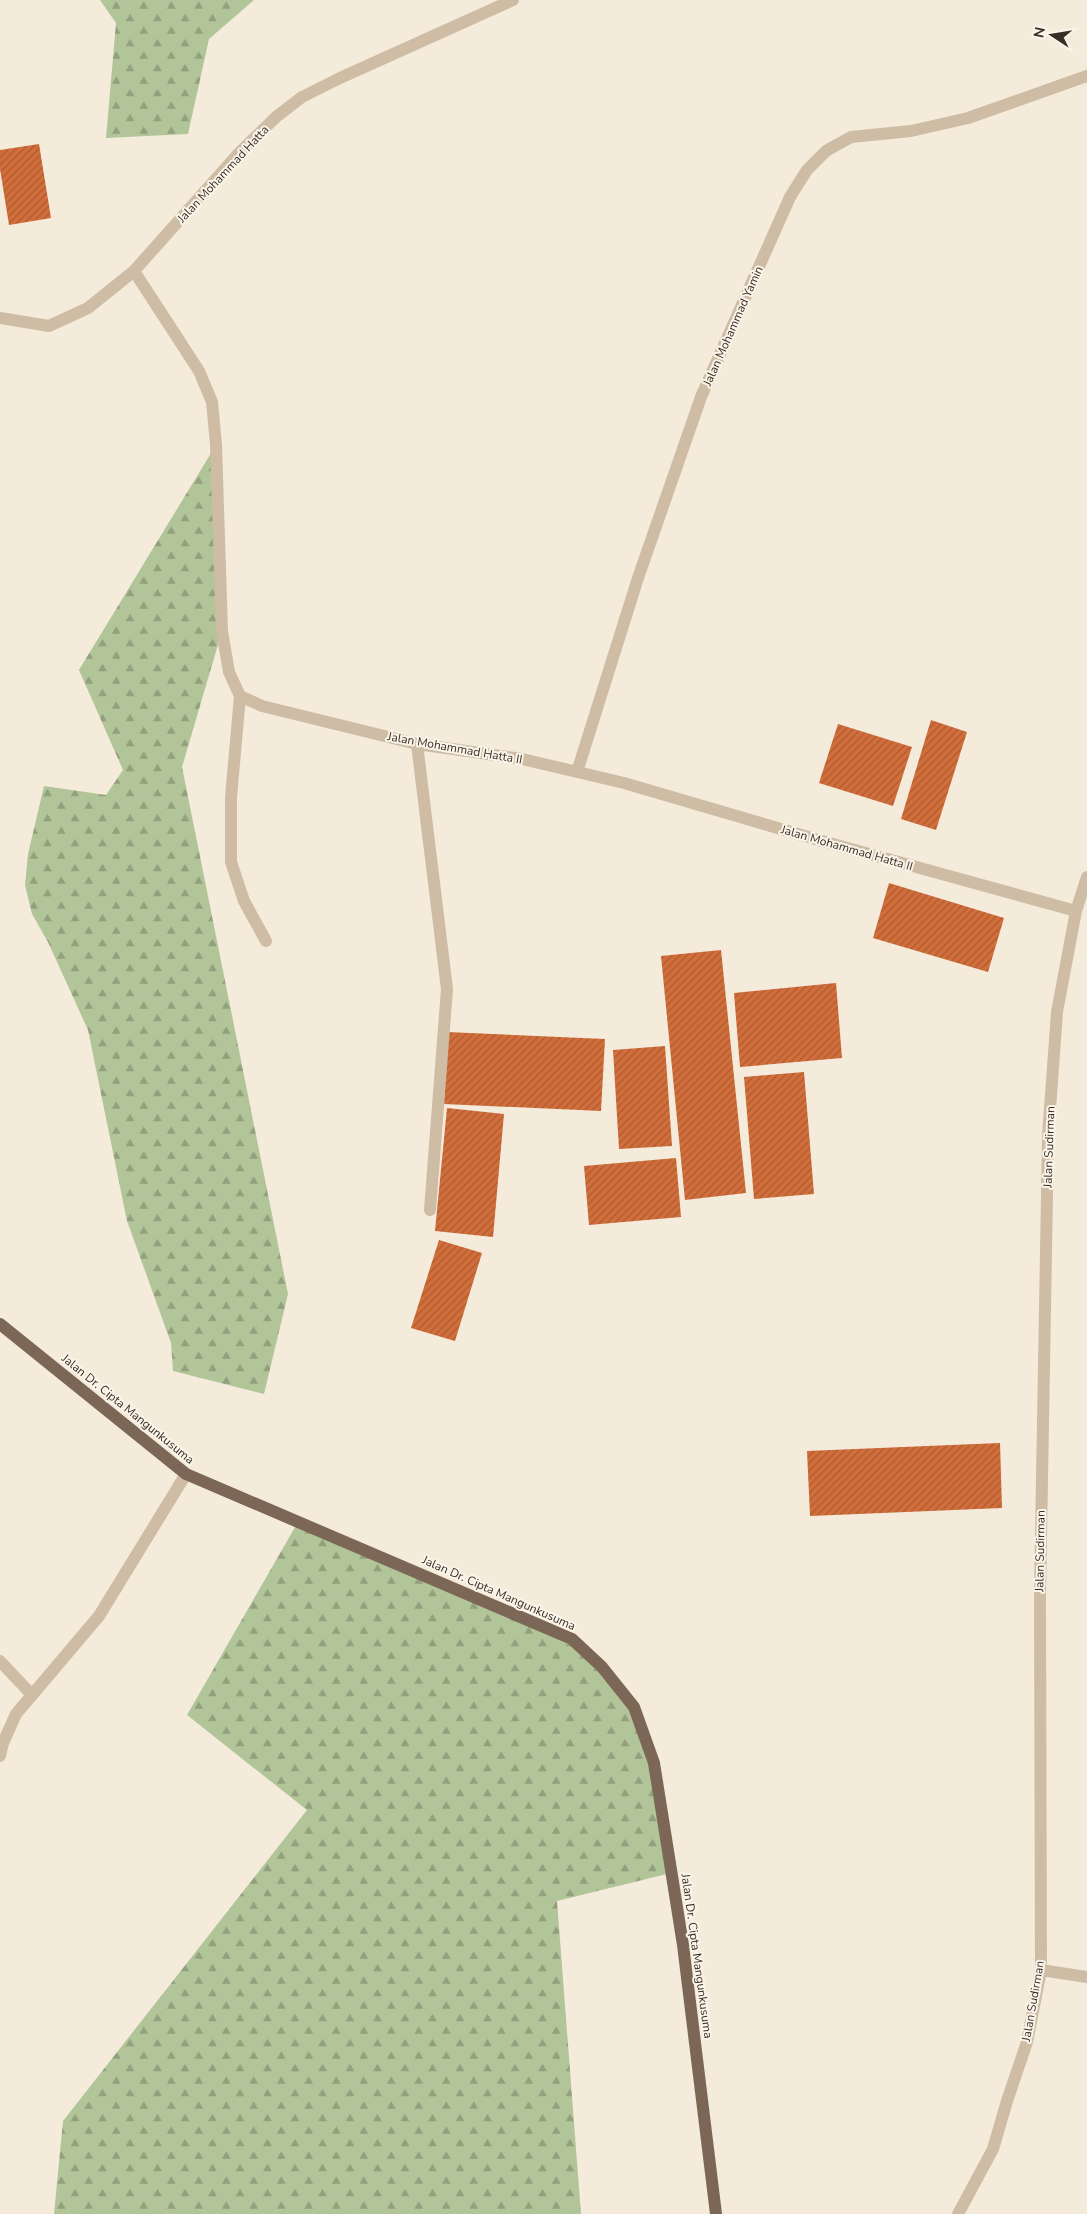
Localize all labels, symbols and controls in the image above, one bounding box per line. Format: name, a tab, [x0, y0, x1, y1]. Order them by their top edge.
north arrow	[1027, 10, 1077, 60]
text: N	[1029, 25, 1050, 40]
street label: Jalan Mohammad Hatta	[173, 122, 272, 227]
street label: Jalan Mohammad Yamin	[699, 264, 767, 389]
street label: Jalan Mohammad Hatta II	[385, 728, 524, 768]
street label: Jalan Mohammad Hatta II	[778, 821, 915, 875]
street label: Jalan Sudirman	[1040, 1106, 1058, 1189]
street label: Jalan Dr. Cipta Mangunkusuma	[58, 1350, 198, 1467]
street label: Jalan Sudirman	[1031, 1510, 1049, 1593]
street label: Jalan Dr. Cipta Mangunkusuma	[419, 1551, 578, 1634]
street label: Jalan Dr. Cipta Mangunkusuma	[677, 1872, 716, 2039]
street label: Jalan Sudirman	[1018, 1959, 1048, 2044]

